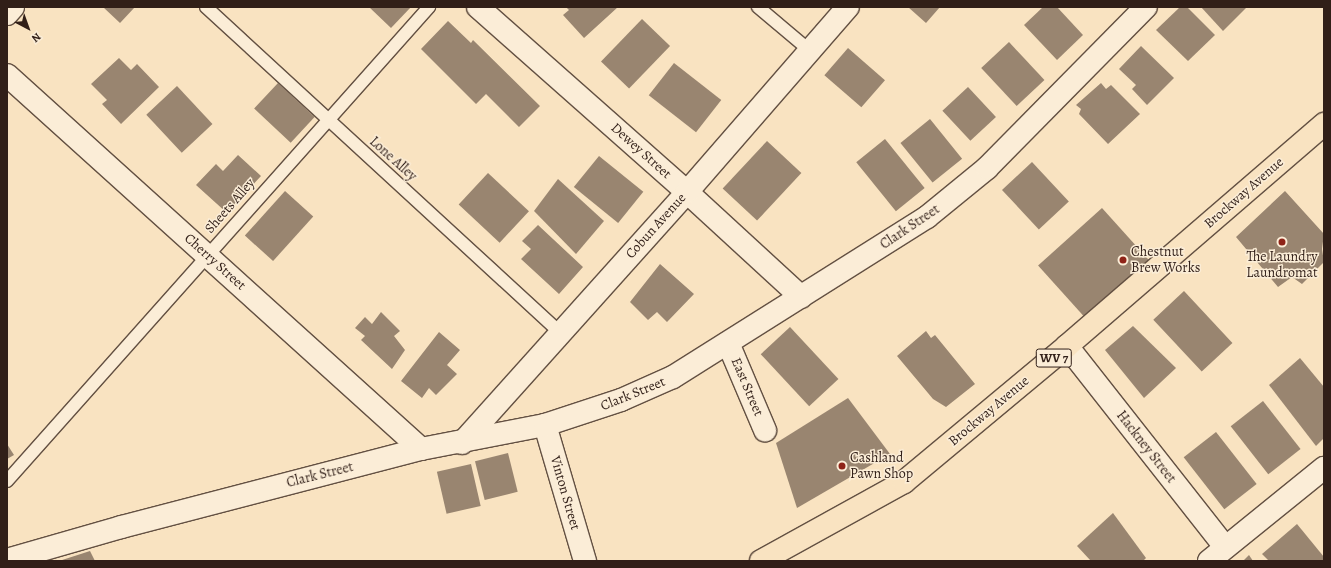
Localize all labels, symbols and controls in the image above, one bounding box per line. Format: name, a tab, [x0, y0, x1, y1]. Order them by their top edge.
north arrow	[8, 8, 48, 48]
text: N	[28, 29, 44, 46]
street label: Dewey Street	[607, 120, 675, 182]
street label: Lone Alley	[366, 133, 420, 185]
street label: Brockway Avenue	[1201, 154, 1287, 232]
street label: Sheets Alley	[201, 175, 259, 237]
street label: Cobun Avenue	[622, 190, 690, 262]
street label: Clark Street	[877, 201, 943, 253]
street label: Cherry Street	[181, 230, 249, 294]
marker: The Laundry Laundromat	[1277, 237, 1287, 247]
place label: Chestnut Brew Works	[1131, 244, 1200, 276]
place label: The Laundry Laundromat	[1246, 249, 1318, 282]
marker: Chestnut Brew Works	[1118, 255, 1128, 265]
road number: WV 7	[1035, 347, 1073, 369]
street label: East Street	[727, 355, 767, 419]
street label: Brockway Avenue	[945, 372, 1033, 450]
street label: Clark Street	[598, 373, 668, 415]
street label: Hackney Street	[1113, 408, 1179, 486]
place label: Cashland Pawn Shop	[850, 450, 913, 482]
street label: Vinton Street	[546, 454, 584, 532]
street label: Clark Street	[285, 459, 355, 491]
marker: Cashland Pawn Shop	[837, 461, 847, 471]

